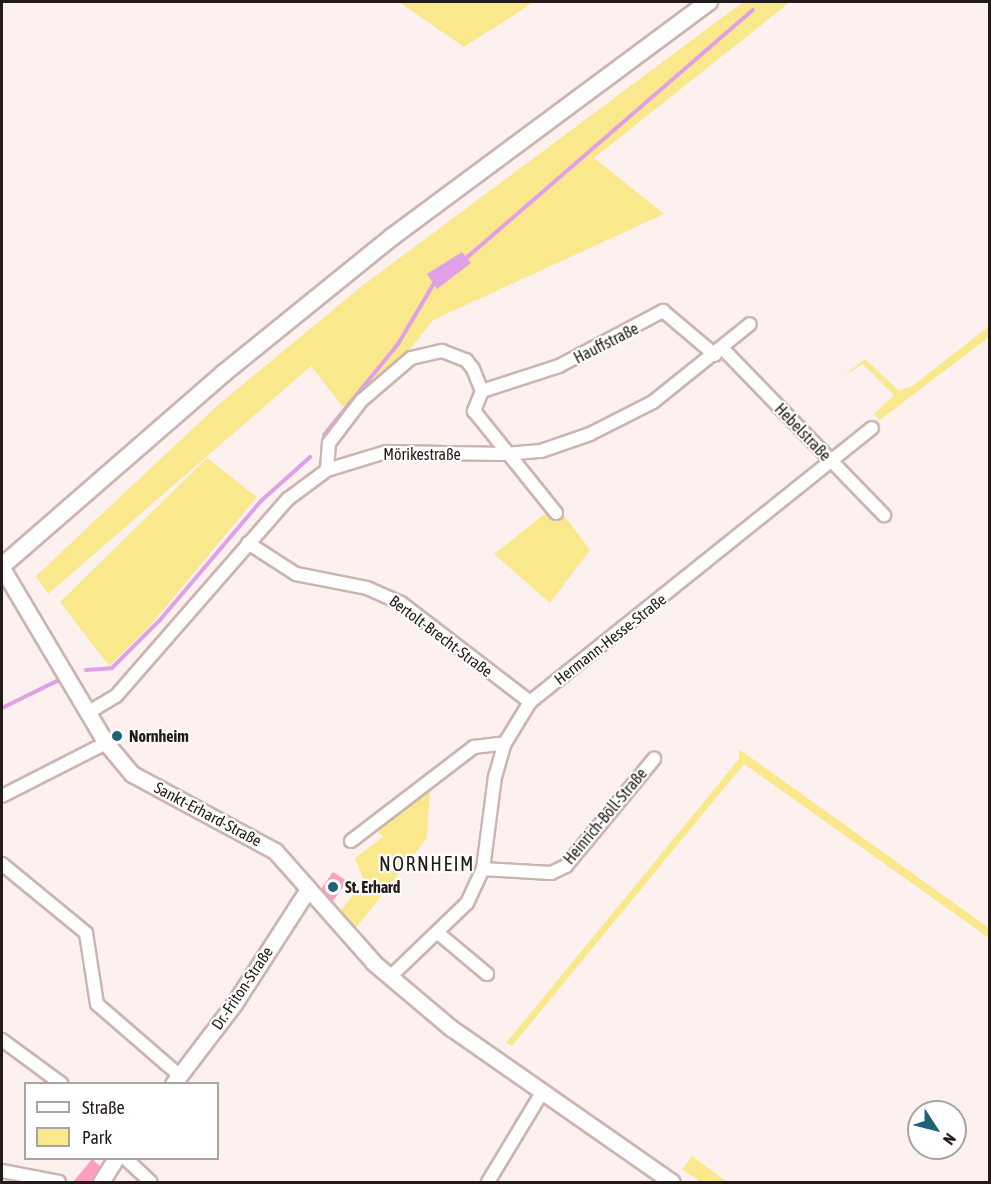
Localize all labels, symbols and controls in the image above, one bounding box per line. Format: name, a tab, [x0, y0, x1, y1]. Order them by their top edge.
street label: Hauffstraße	[570, 319, 642, 367]
street label: Hebelstraße	[771, 399, 835, 465]
street label: Mörikestraße	[383, 444, 461, 464]
street label: Hermann-Hesse-Straße	[550, 589, 670, 689]
street label: Bertolt-Brecht-Straße	[386, 591, 496, 681]
place label: Nornheim	[129, 726, 189, 746]
marker: Nornheim	[110, 729, 124, 743]
street label: Heinrich-Böll-Straße	[559, 764, 651, 868]
street label: Sankt-Erhard-Straße	[151, 778, 265, 850]
district label: NORNHEIM	[379, 851, 475, 875]
place label: St. Erhard	[345, 877, 400, 897]
marker: St. Erhard	[326, 880, 340, 894]
street label: Dr.-Friton-Straße	[207, 943, 277, 1033]
legend	[24, 1082, 219, 1160]
text: Straße	[82, 1097, 125, 1118]
north arrow	[907, 1100, 967, 1160]
text: Park	[82, 1127, 112, 1148]
text: N	[940, 1130, 960, 1149]

